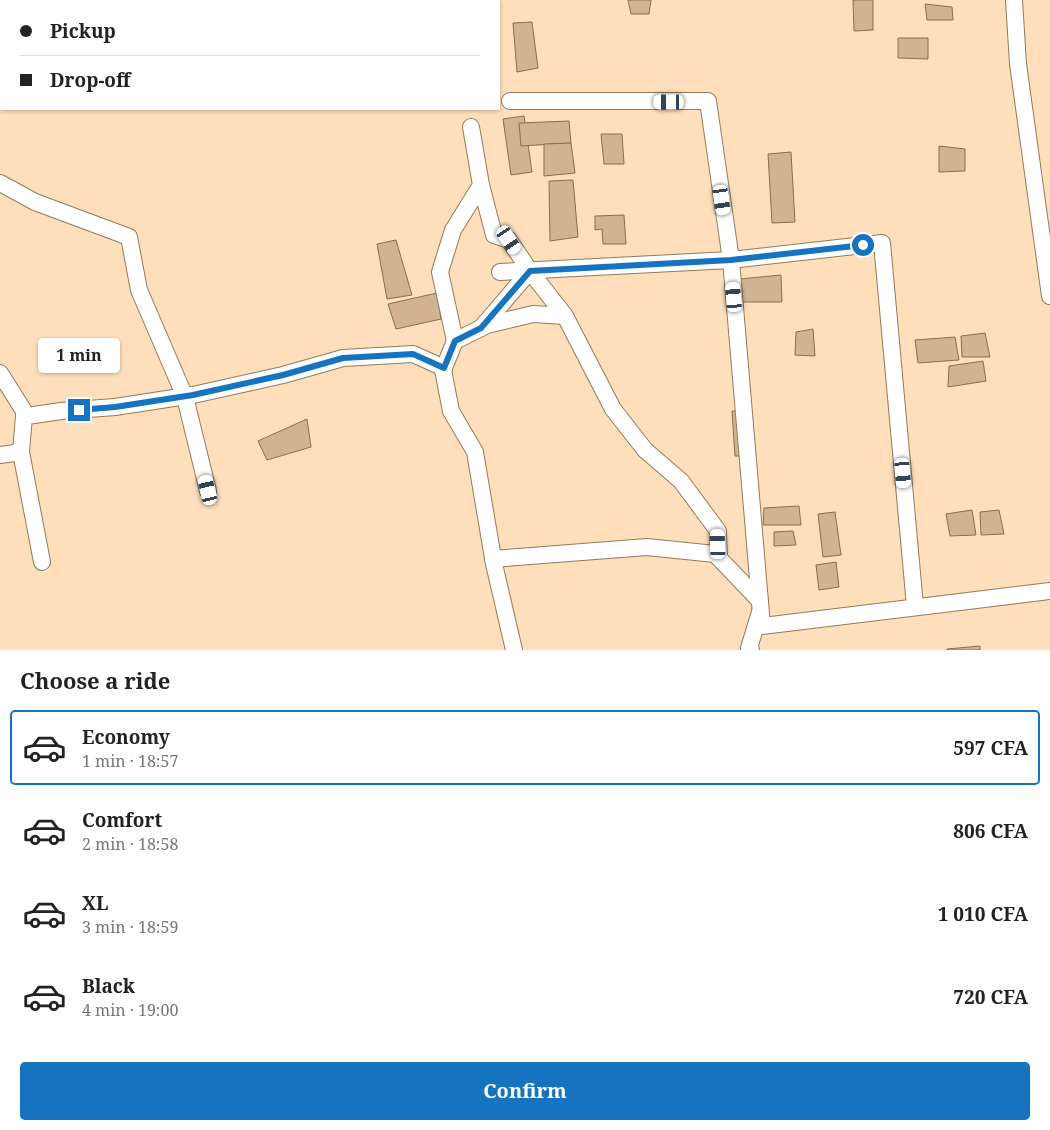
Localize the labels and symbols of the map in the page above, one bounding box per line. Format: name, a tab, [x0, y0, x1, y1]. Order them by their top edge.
car	[654, 95, 684, 110]
car	[712, 184, 731, 216]
car	[494, 223, 523, 257]
route start	[852, 234, 874, 256]
car	[725, 281, 742, 313]
callout: 1 min	[38, 338, 120, 372]
route end	[68, 399, 90, 421]
car	[894, 457, 911, 489]
car	[197, 474, 218, 506]
car	[709, 529, 726, 559]

